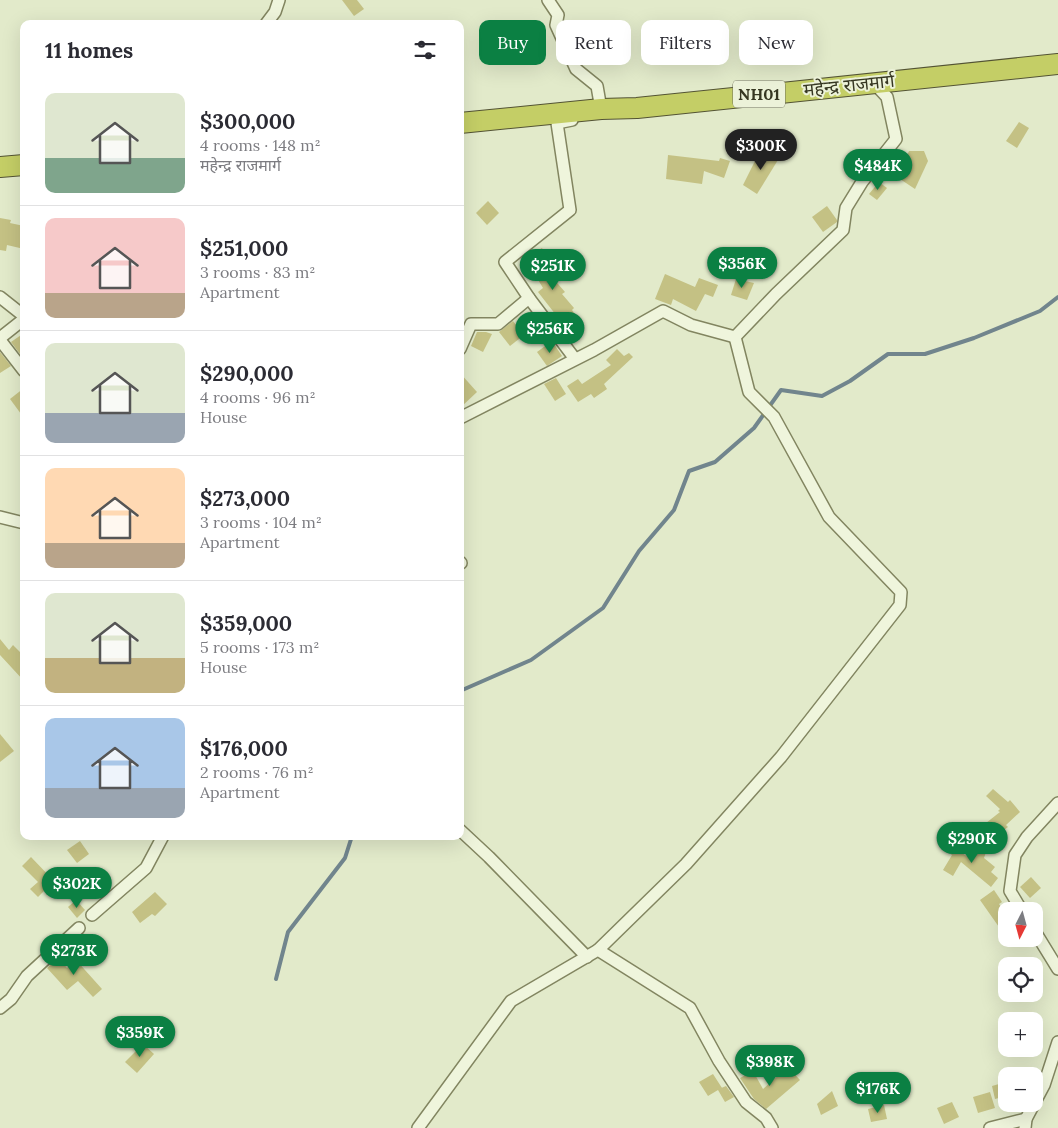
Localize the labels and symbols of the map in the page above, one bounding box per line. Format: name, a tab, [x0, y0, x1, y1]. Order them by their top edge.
street label: महेन्द्र राजमार्ग	[802, 69, 897, 101]
road number: NH01	[733, 80, 785, 108]
pin: $300K	[726, 128, 796, 171]
pin: $484K	[843, 148, 913, 191]
pin: $356K	[707, 246, 777, 289]
pin: $251K	[518, 248, 588, 291]
pin: $256K	[515, 312, 585, 354]
pin: $290K	[937, 822, 1007, 864]
pin: $302K	[42, 866, 112, 909]
north arrow	[998, 902, 1042, 948]
pin: $273K	[39, 934, 109, 976]
pin: $359K	[105, 1016, 175, 1058]
pin: $398K	[735, 1044, 805, 1087]
pin: $176K	[843, 1072, 913, 1114]

